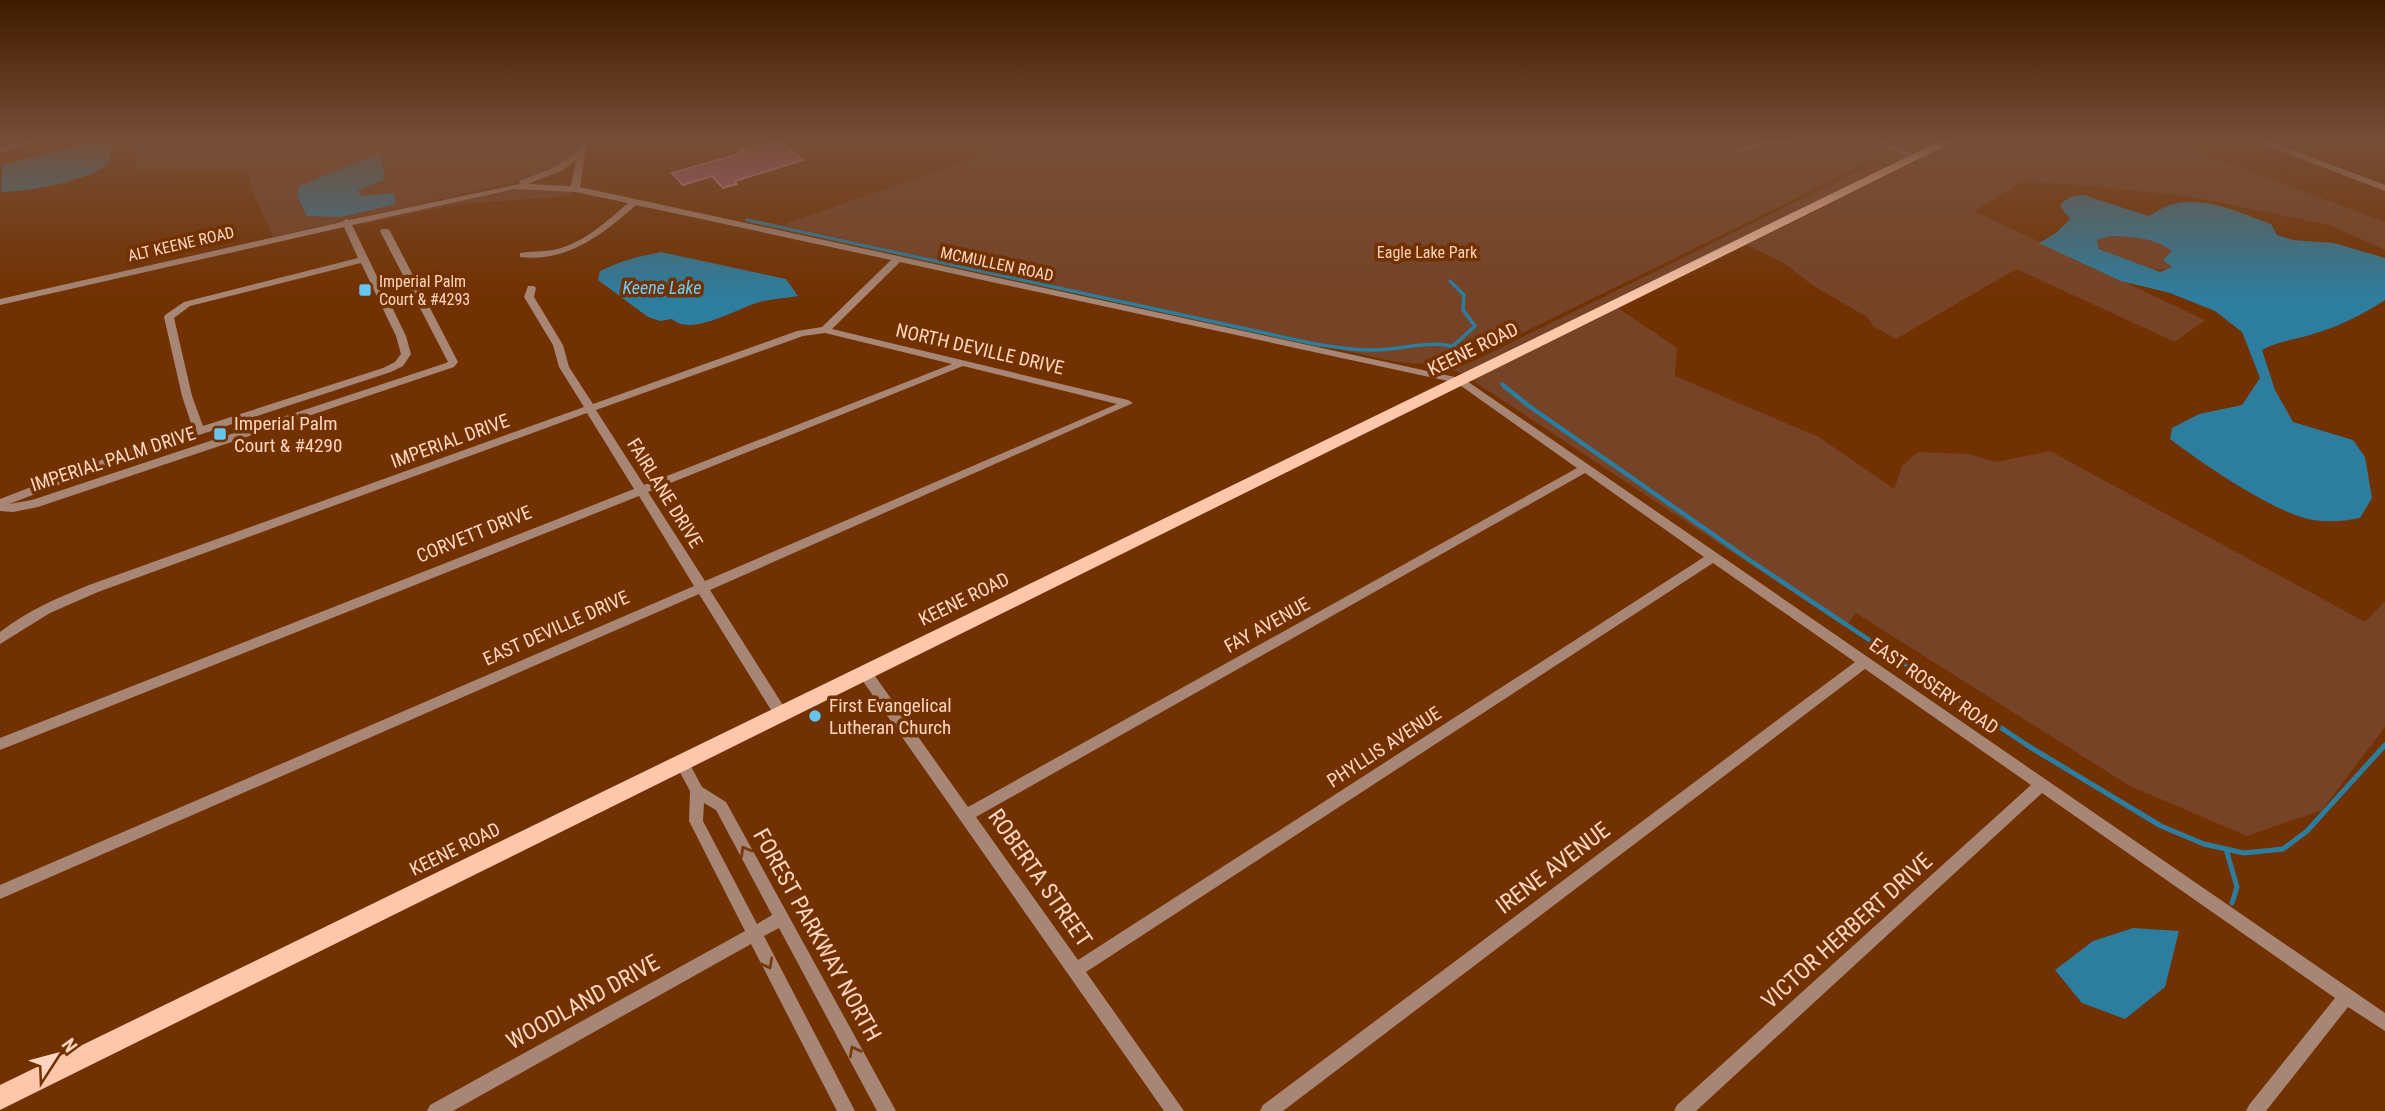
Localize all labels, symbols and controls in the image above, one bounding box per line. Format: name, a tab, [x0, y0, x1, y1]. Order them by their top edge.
street label: ALT KEENE ROAD	[126, 222, 236, 266]
street label: MCMULLEN ROAD	[939, 243, 1055, 285]
park label: Eagle Lake Park	[1377, 243, 1478, 262]
place label: Imperial Palm Court & #4293	[379, 272, 470, 309]
water label: Keene Lake	[623, 277, 701, 298]
marker: Imperial Palm Court & #4293	[357, 282, 373, 298]
street label: KEENE ROAD	[1424, 317, 1522, 381]
street label: NORTH DEVILLE DRIVE	[894, 318, 1066, 380]
street label: IMPERIAL DRIVE	[388, 409, 512, 473]
place label: Imperial Palm Court & #4290	[234, 412, 342, 457]
street label: IMPERIAL PALM DRIVE	[28, 421, 198, 497]
marker: Imperial Palm Court & #4290	[212, 426, 228, 442]
street label: FAIRLANE DRIVE	[622, 434, 708, 552]
street label: CORVETT DRIVE	[413, 500, 535, 568]
street label: KEENE ROAD	[915, 567, 1013, 631]
street label: EAST DEVILLE DRIVE	[479, 585, 633, 671]
street label: FAY AVENUE	[1220, 592, 1314, 658]
street label: EAST ROSERY ROAD	[1865, 633, 2003, 739]
place label: First Evangelical Lutheran Church	[829, 694, 952, 739]
street label: PHYLLIS AVENUE	[1323, 702, 1445, 792]
marker: First Evangelical Lutheran Church	[807, 708, 823, 724]
street label: ROBERTA STREET	[982, 804, 1098, 952]
street label: IRENE AVENUE	[1491, 816, 1615, 920]
street label: KEENE ROAD	[406, 817, 504, 881]
street label: FOREST PARKWAY NORTH	[747, 824, 887, 1046]
one-way arrow	[740, 846, 753, 859]
street label: VICTOR HERBERT DRIVE	[1756, 847, 1938, 1015]
street label: WOODLAND DRIVE	[502, 949, 664, 1055]
one-way arrow	[760, 957, 773, 969]
north arrow	[21, 1020, 91, 1090]
text: N	[57, 1034, 82, 1057]
one-way arrow	[849, 1046, 862, 1058]

